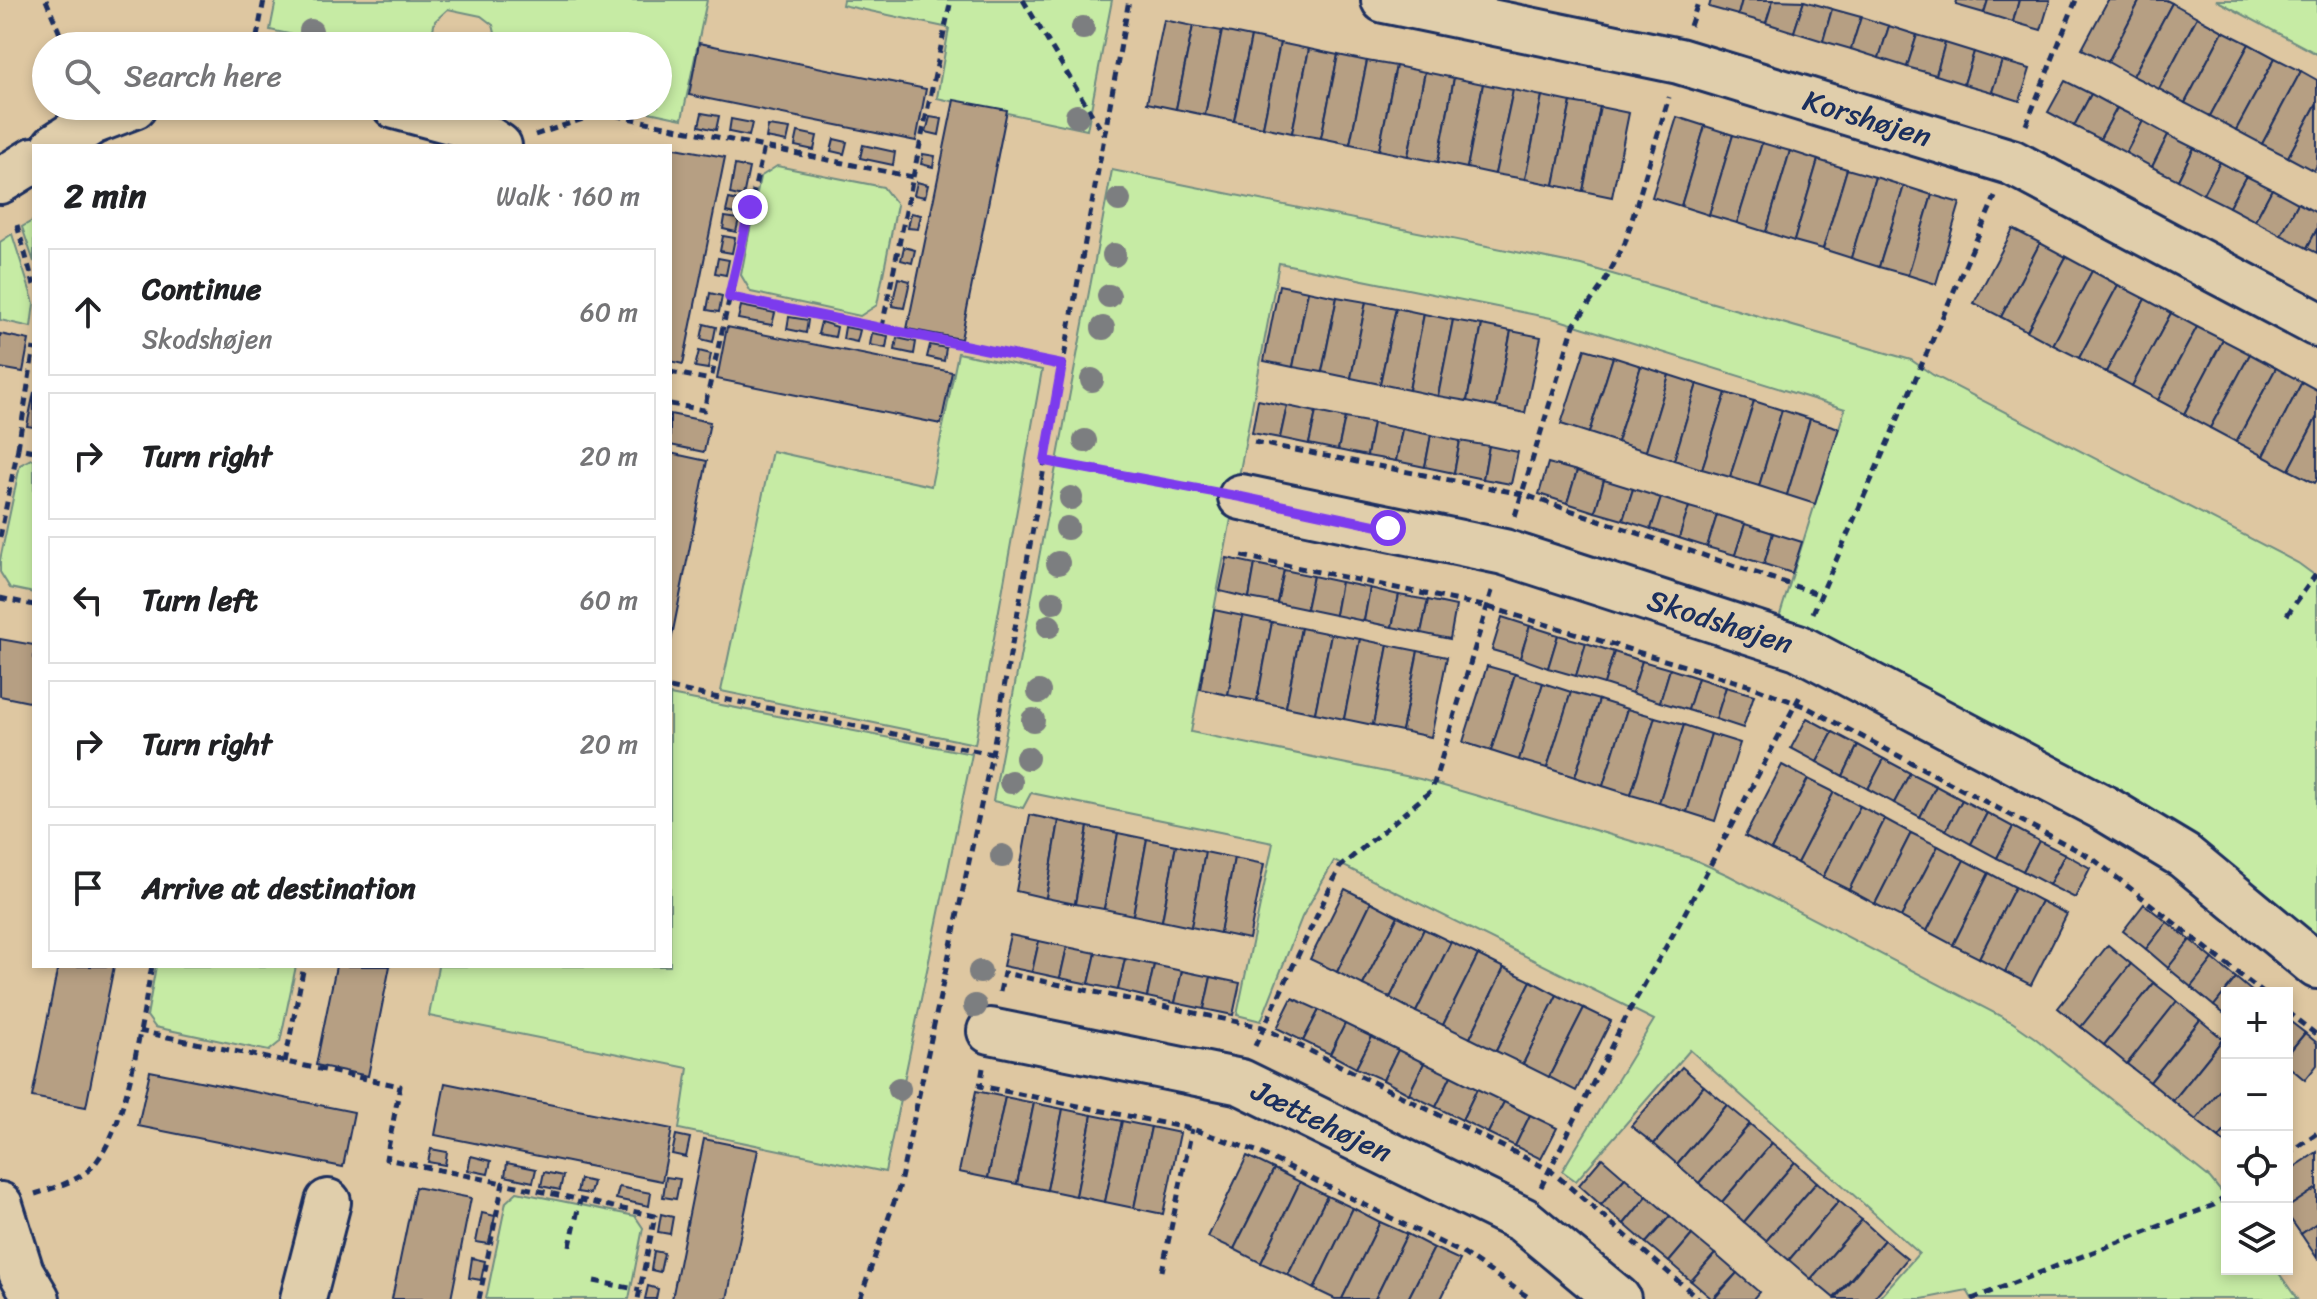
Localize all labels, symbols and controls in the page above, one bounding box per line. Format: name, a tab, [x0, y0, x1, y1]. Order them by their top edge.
search box	[32, 32, 672, 120]
text: Search here	[124, 49, 282, 103]
icon: search	[60, 54, 104, 98]
street label: Korshøjen	[1796, 73, 1938, 163]
text: 2 min	[64, 166, 146, 226]
text: Walk · 160 m	[496, 173, 640, 219]
route end	[732, 189, 768, 225]
text: Continue	[142, 262, 261, 316]
text: 60 m	[580, 289, 638, 335]
icon: ahead	[66, 290, 110, 334]
text: Skodshøjen	[142, 316, 272, 362]
text: Turn right	[142, 429, 272, 483]
text: 20 m	[580, 433, 638, 479]
icon: right	[66, 434, 110, 478]
route start	[1370, 510, 1406, 546]
text: Turn left	[142, 573, 258, 627]
street label: Skodshøjen	[1640, 573, 1800, 671]
text: 60 m	[580, 577, 638, 623]
icon: left	[66, 578, 110, 622]
text: Turn right	[142, 717, 272, 771]
text: 20 m	[580, 721, 638, 767]
icon: right	[66, 722, 110, 766]
text: Arrive at destination	[142, 861, 416, 915]
icon: arrive	[66, 866, 110, 910]
map controls	[2221, 987, 2293, 1275]
button: +	[2221, 987, 2293, 1059]
button: −	[2221, 1059, 2293, 1131]
street label: Jættehøjen	[1241, 1064, 1402, 1179]
button: locate	[2221, 1131, 2293, 1203]
button: layers	[2221, 1203, 2293, 1275]

